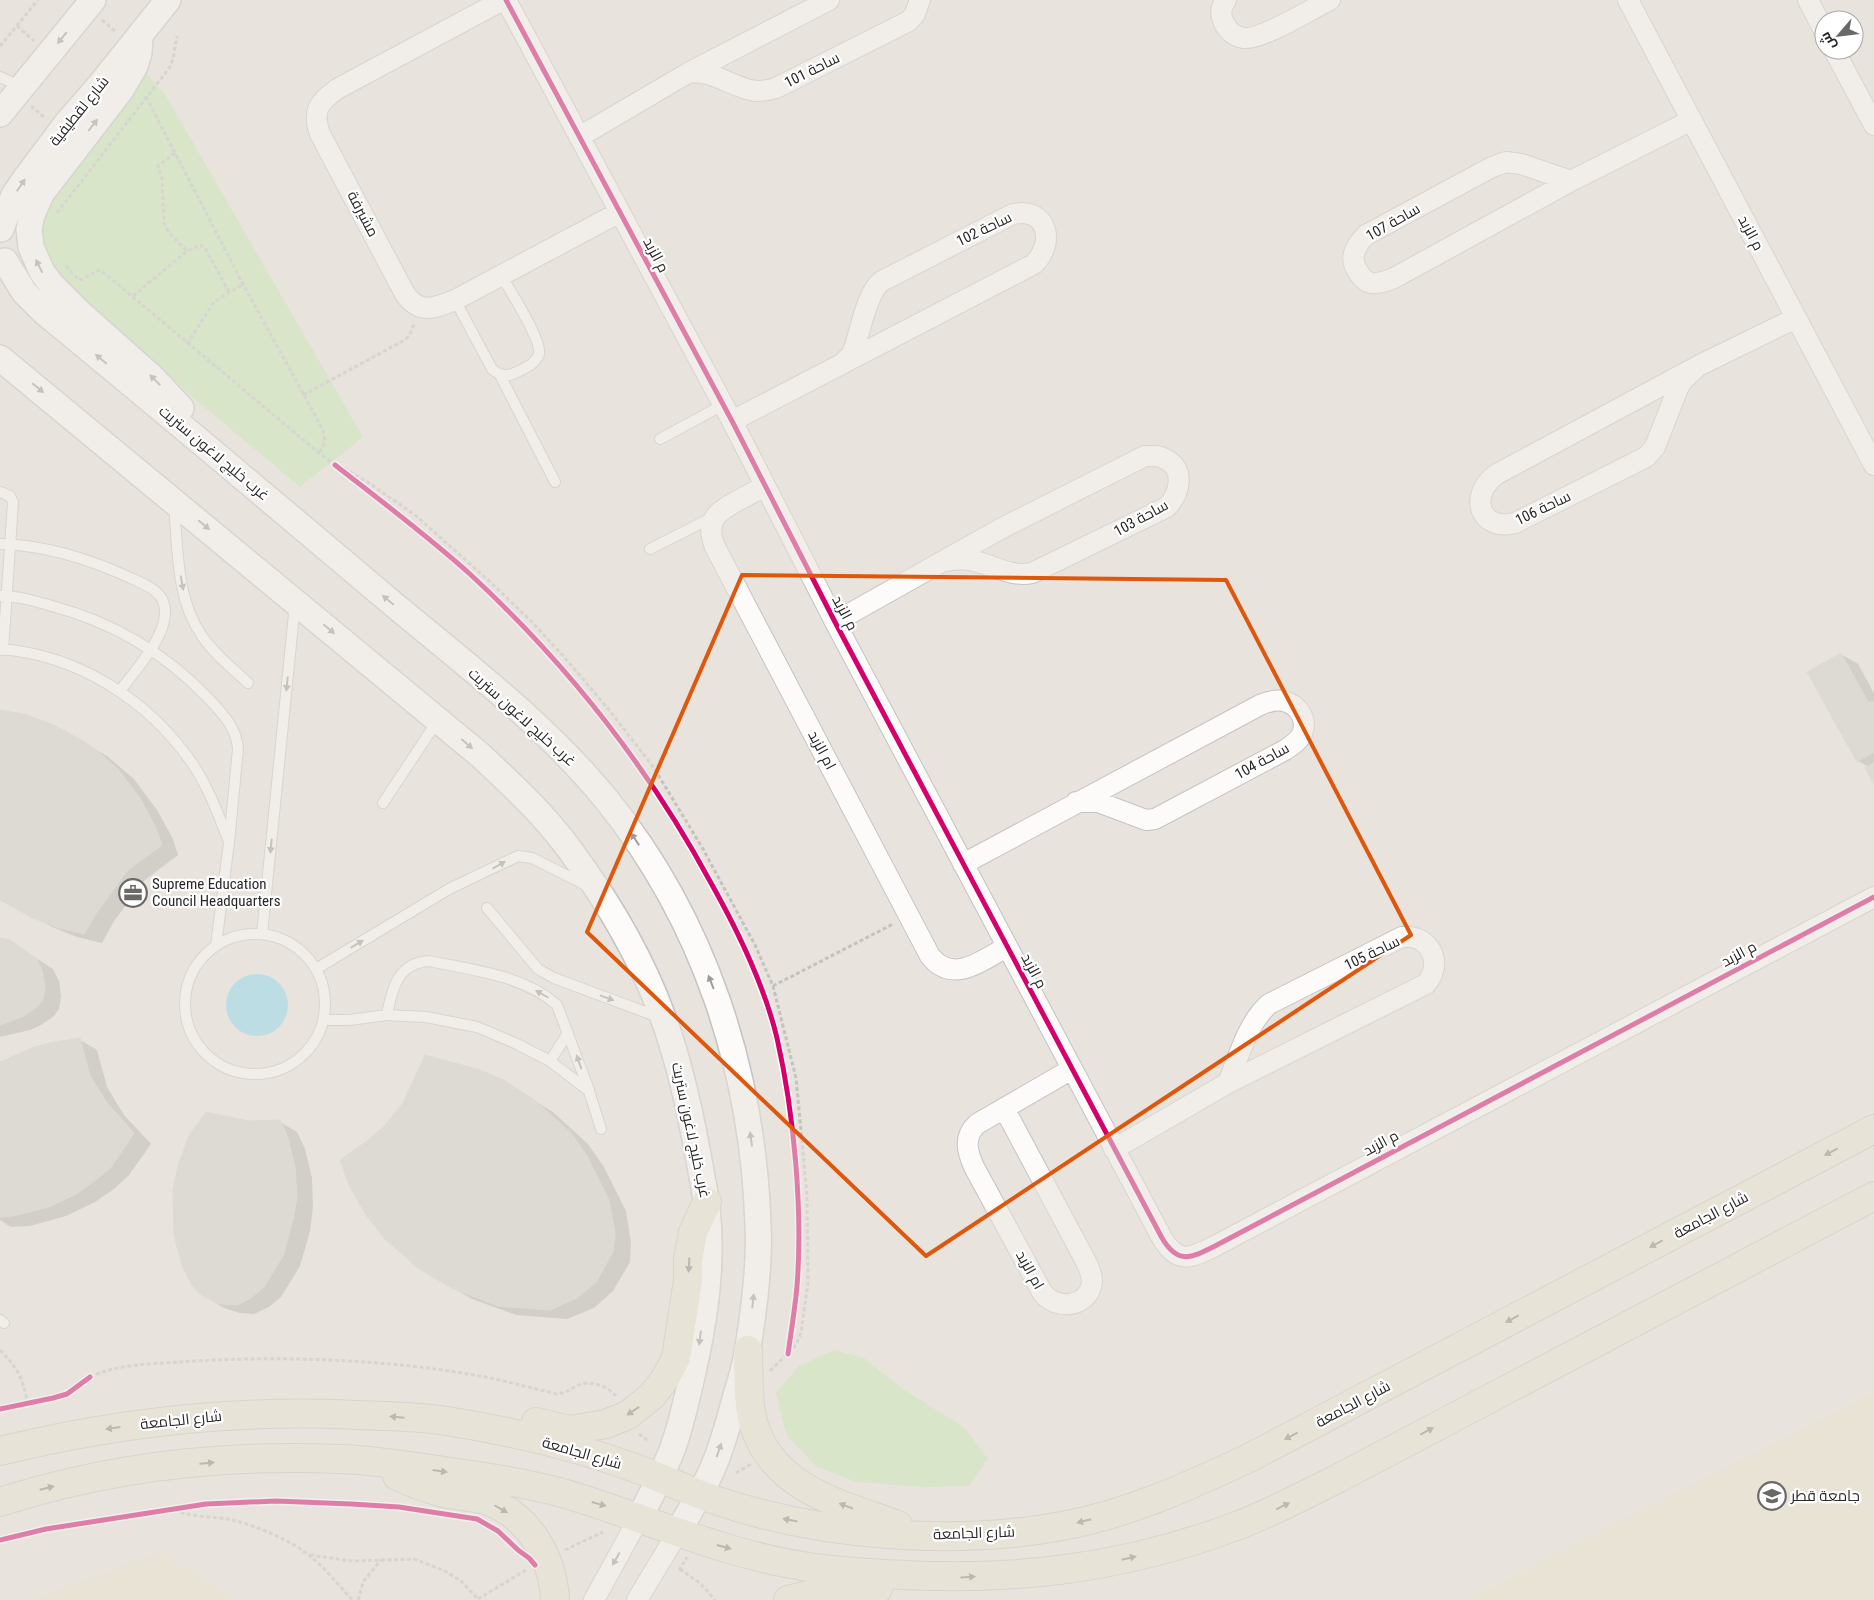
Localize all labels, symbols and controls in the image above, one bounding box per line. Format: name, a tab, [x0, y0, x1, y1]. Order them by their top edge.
north arrow	[1814, 10, 1864, 60]
text: ش	[1816, 29, 1840, 53]
one-way arrow	[56, 31, 68, 43]
street label: ساحة 101	[781, 48, 843, 92]
street label: شارع لقطيفية	[45, 72, 114, 151]
one-way arrow	[88, 119, 99, 132]
one-way arrow	[17, 178, 26, 191]
street label: مشيرفة	[344, 188, 382, 240]
street label: ساحة 107	[1363, 199, 1423, 245]
street label: ساحة 102	[953, 208, 1015, 250]
street label: م الزبد	[1733, 212, 1768, 254]
street label: م الزبد	[638, 234, 673, 276]
one-way arrow	[35, 259, 43, 273]
one-way arrow	[95, 354, 107, 365]
one-way arrow	[149, 374, 161, 386]
one-way arrow	[31, 383, 44, 394]
street label: غرب خليج لاغون ستريت	[154, 402, 273, 506]
street label: ساحة 106	[1512, 487, 1574, 529]
street label: ساحة 103	[1111, 496, 1171, 540]
one-way arrow	[197, 520, 210, 531]
one-way arrow	[179, 576, 187, 592]
street label: م الزبد	[827, 592, 862, 634]
one-way arrow	[382, 594, 395, 605]
one-way arrow	[322, 623, 335, 634]
street label: غرب خليج لاغون ستريت	[463, 664, 579, 771]
one-way arrow	[283, 676, 291, 692]
street label: ام الزبد	[803, 727, 840, 773]
one-way arrow	[461, 738, 473, 750]
street label: ساحة 104	[1232, 739, 1292, 783]
one-way arrow	[630, 832, 640, 846]
one-way arrow	[267, 838, 275, 854]
one-way arrow	[493, 860, 506, 869]
place label: Supreme Education Council Headquarters	[152, 875, 281, 910]
office icon: Supreme Education Council Headquarters	[118, 878, 148, 908]
street label: ساحة 105	[1341, 932, 1403, 974]
street label: م الزبد	[1718, 937, 1760, 972]
one-way arrow	[351, 939, 364, 948]
street label: م الزبد	[1016, 950, 1051, 992]
one-way arrow	[707, 974, 715, 989]
one-way arrow	[535, 990, 548, 999]
one-way arrow	[599, 995, 614, 1002]
one-way arrow	[575, 1054, 583, 1069]
street label: غرب خليج لاغون ستريت	[666, 1060, 714, 1200]
street label: م الزبد	[1360, 1126, 1402, 1161]
one-way arrow	[746, 1131, 754, 1147]
one-way arrow	[1824, 1148, 1838, 1156]
street label: شارع الجامعة	[1671, 1188, 1752, 1244]
one-way arrow	[1649, 1239, 1663, 1248]
street label: ام الزبد	[1011, 1247, 1048, 1293]
one-way arrow	[684, 1257, 692, 1273]
one-way arrow	[749, 1293, 757, 1309]
one-way arrow	[1505, 1315, 1519, 1323]
one-way arrow	[696, 1331, 704, 1347]
street label: شارع الجامعة	[1313, 1377, 1394, 1433]
one-way arrow	[627, 1406, 640, 1416]
street label: شارع الجامعة	[139, 1407, 223, 1435]
one-way arrow	[388, 1412, 404, 1420]
one-way arrow	[104, 1424, 120, 1432]
one-way arrow	[1421, 1427, 1434, 1436]
one-way arrow	[1284, 1432, 1299, 1440]
street label: شارع الجامعة	[540, 1433, 624, 1475]
one-way arrow	[716, 1442, 724, 1457]
one-way arrow	[199, 1458, 215, 1466]
one-way arrow	[432, 1467, 448, 1475]
school or university icon: جامعة قطر	[1757, 1481, 1787, 1511]
one-way arrow	[39, 1483, 54, 1491]
place label: جامعة قطر	[1790, 1487, 1860, 1505]
one-way arrow	[591, 1501, 606, 1509]
one-way arrow	[838, 1502, 853, 1510]
one-way arrow	[1276, 1502, 1290, 1510]
one-way arrow	[493, 1505, 508, 1513]
one-way arrow	[782, 1516, 797, 1524]
one-way arrow	[1077, 1517, 1092, 1525]
street label: شارع الجامعة	[933, 1523, 1015, 1545]
one-way arrow	[717, 1543, 732, 1551]
one-way arrow	[612, 1552, 620, 1566]
one-way arrow	[1122, 1554, 1137, 1562]
one-way arrow	[961, 1573, 977, 1581]

